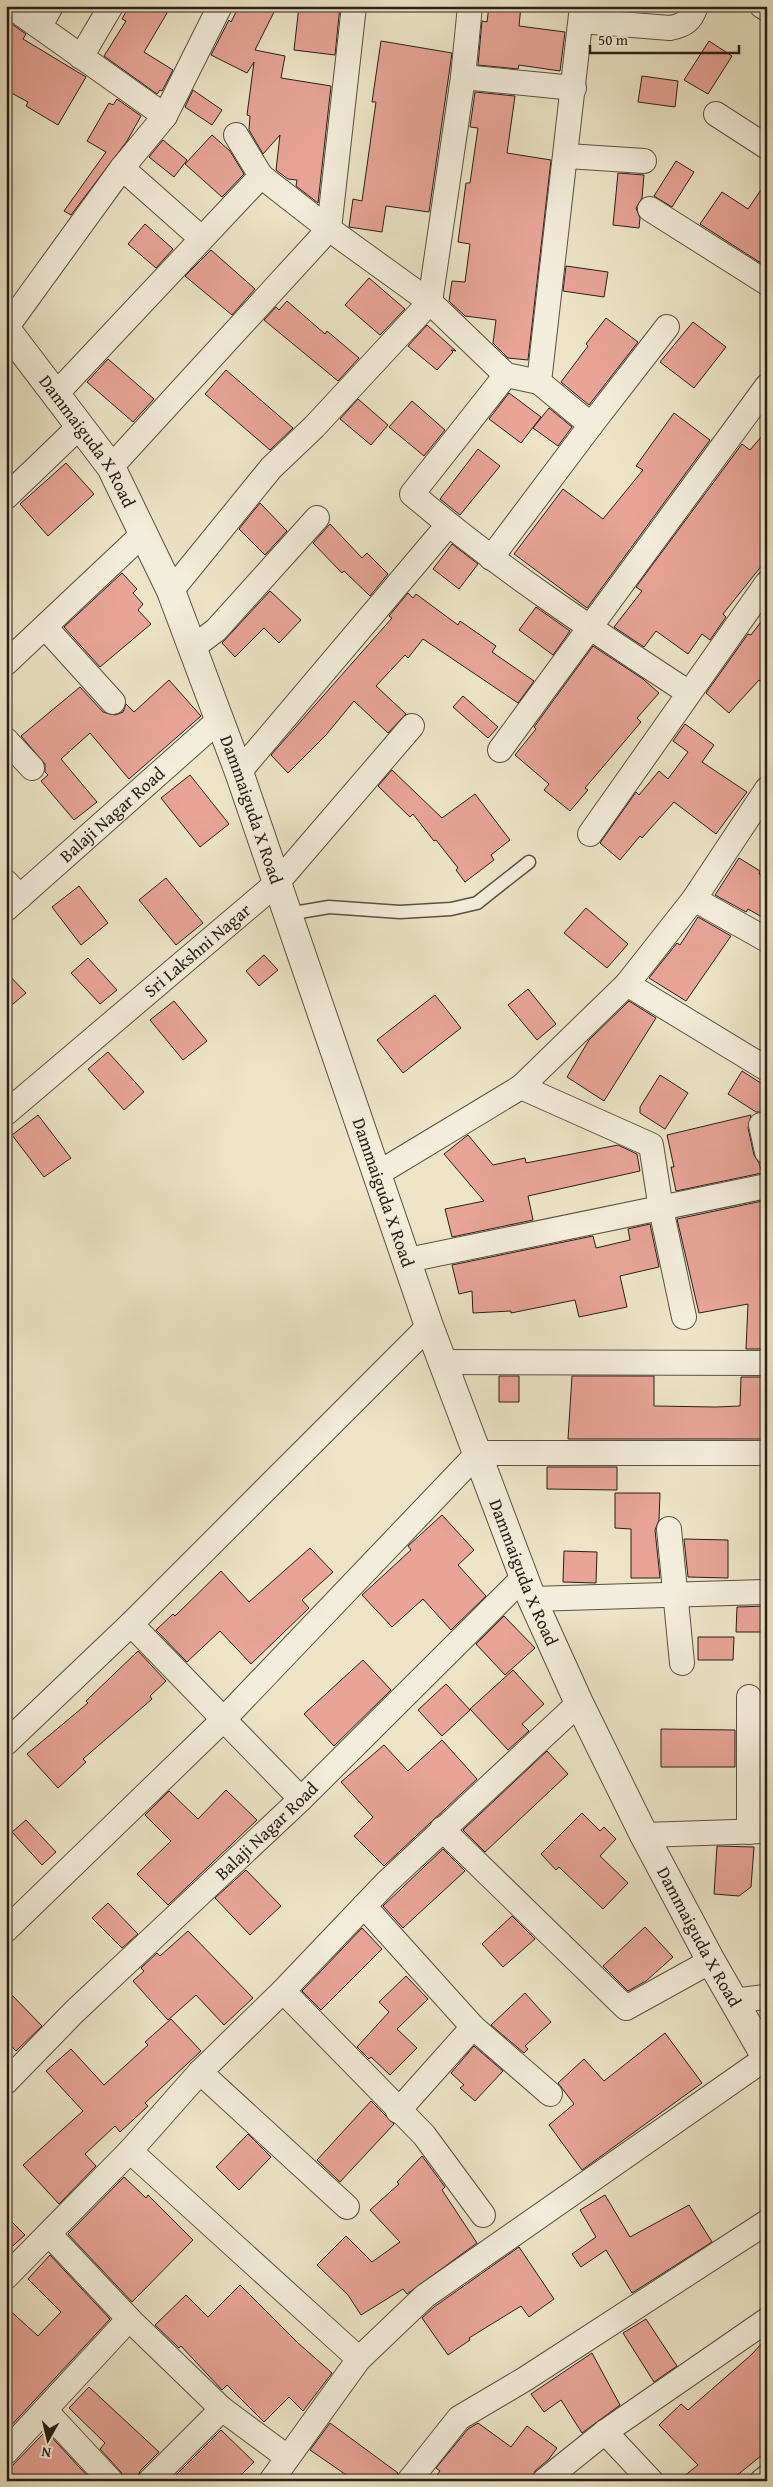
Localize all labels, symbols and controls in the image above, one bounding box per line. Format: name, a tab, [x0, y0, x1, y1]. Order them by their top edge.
scale bar	[590, 22, 739, 54]
text: 50 m	[598, 29, 629, 50]
street label: Dammaiguda X Road	[33, 369, 143, 512]
street label: Dammaiguda X Road	[213, 731, 291, 888]
street label: Balaji Nagar Road	[53, 760, 171, 869]
street label: Sri Lakshni Nagar	[137, 896, 257, 1004]
street label: Dammaiguda X Road	[346, 1114, 422, 1271]
street label: Dammaiguda X Road	[482, 1495, 566, 1650]
street label: Balaji Nagar Road	[209, 1775, 324, 1886]
street label: Dammaiguda X Road	[650, 1862, 749, 2012]
north arrow	[22, 2414, 72, 2464]
text: N	[40, 2442, 52, 2463]

